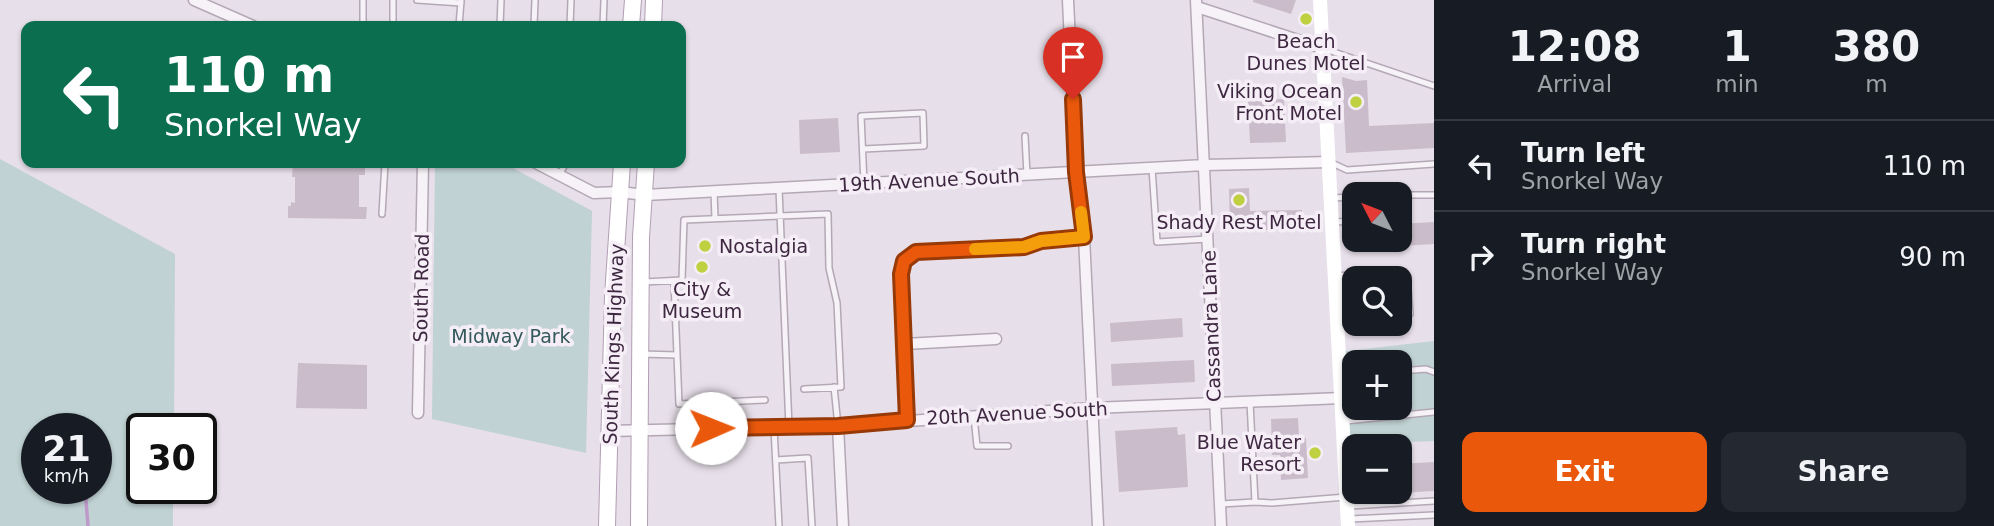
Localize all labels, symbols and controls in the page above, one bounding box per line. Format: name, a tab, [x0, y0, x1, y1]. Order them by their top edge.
marker: Beach Dunes Motel	[1298, 11, 1314, 27]
text: 12:08	[1508, 22, 1642, 71]
text: 1	[1722, 22, 1752, 71]
text: 380	[1833, 22, 1920, 71]
pin	[1043, 27, 1103, 99]
place label: Beach Dunes Motel	[1247, 30, 1365, 74]
icon: arrive	[1054, 38, 1092, 76]
text: 110 m	[164, 47, 334, 104]
icon: left	[49, 49, 140, 140]
text: Arrival	[1537, 71, 1612, 97]
text: min	[1715, 71, 1759, 97]
text: m	[1865, 71, 1888, 97]
place label: Viking Ocean Front Motel	[1217, 80, 1342, 124]
marker: Viking Ocean Front Motel	[1348, 94, 1364, 110]
text: Snorkel Way	[164, 106, 362, 144]
text: Turn left	[1521, 138, 1645, 168]
icon: left	[1462, 147, 1500, 185]
text: 110 m	[1883, 151, 1966, 181]
street label: 19th Avenue South	[838, 164, 1020, 196]
text: Snorkel Way	[1521, 168, 1663, 194]
north arrow	[1342, 182, 1412, 252]
map controls	[1342, 182, 1412, 504]
marker: Shady Rest Motel	[1231, 192, 1247, 208]
place label: Shady Rest Motel	[1157, 211, 1321, 233]
text: Turn right	[1521, 229, 1666, 259]
street label: South Road	[409, 233, 433, 343]
place label: Nostalgia	[719, 235, 808, 257]
marker: Nostalgia	[697, 238, 713, 254]
icon: right	[1462, 238, 1500, 276]
text: 90 m	[1899, 242, 1966, 272]
street label: South Kings Highway	[598, 243, 628, 445]
street label: Cassandra Lane	[1197, 250, 1225, 402]
marker: City & Museum	[694, 259, 710, 275]
text: Snorkel Way	[1521, 259, 1663, 285]
button: search	[1342, 266, 1412, 336]
place label: City & Museum	[662, 278, 742, 322]
park label: Midway Park	[451, 325, 571, 347]
button: +	[1342, 350, 1412, 420]
position arrow	[674, 391, 748, 465]
street label: 20th Avenue South	[926, 397, 1108, 429]
speed limit sign: 30	[126, 413, 217, 504]
text: 21	[42, 429, 91, 469]
place label: Blue Water Resort	[1197, 431, 1301, 475]
button: Exit	[1462, 432, 1707, 512]
button: Share	[1721, 432, 1966, 512]
button: −	[1342, 434, 1412, 504]
marker: Blue Water Resort	[1307, 445, 1323, 461]
text: km/h	[44, 465, 89, 486]

